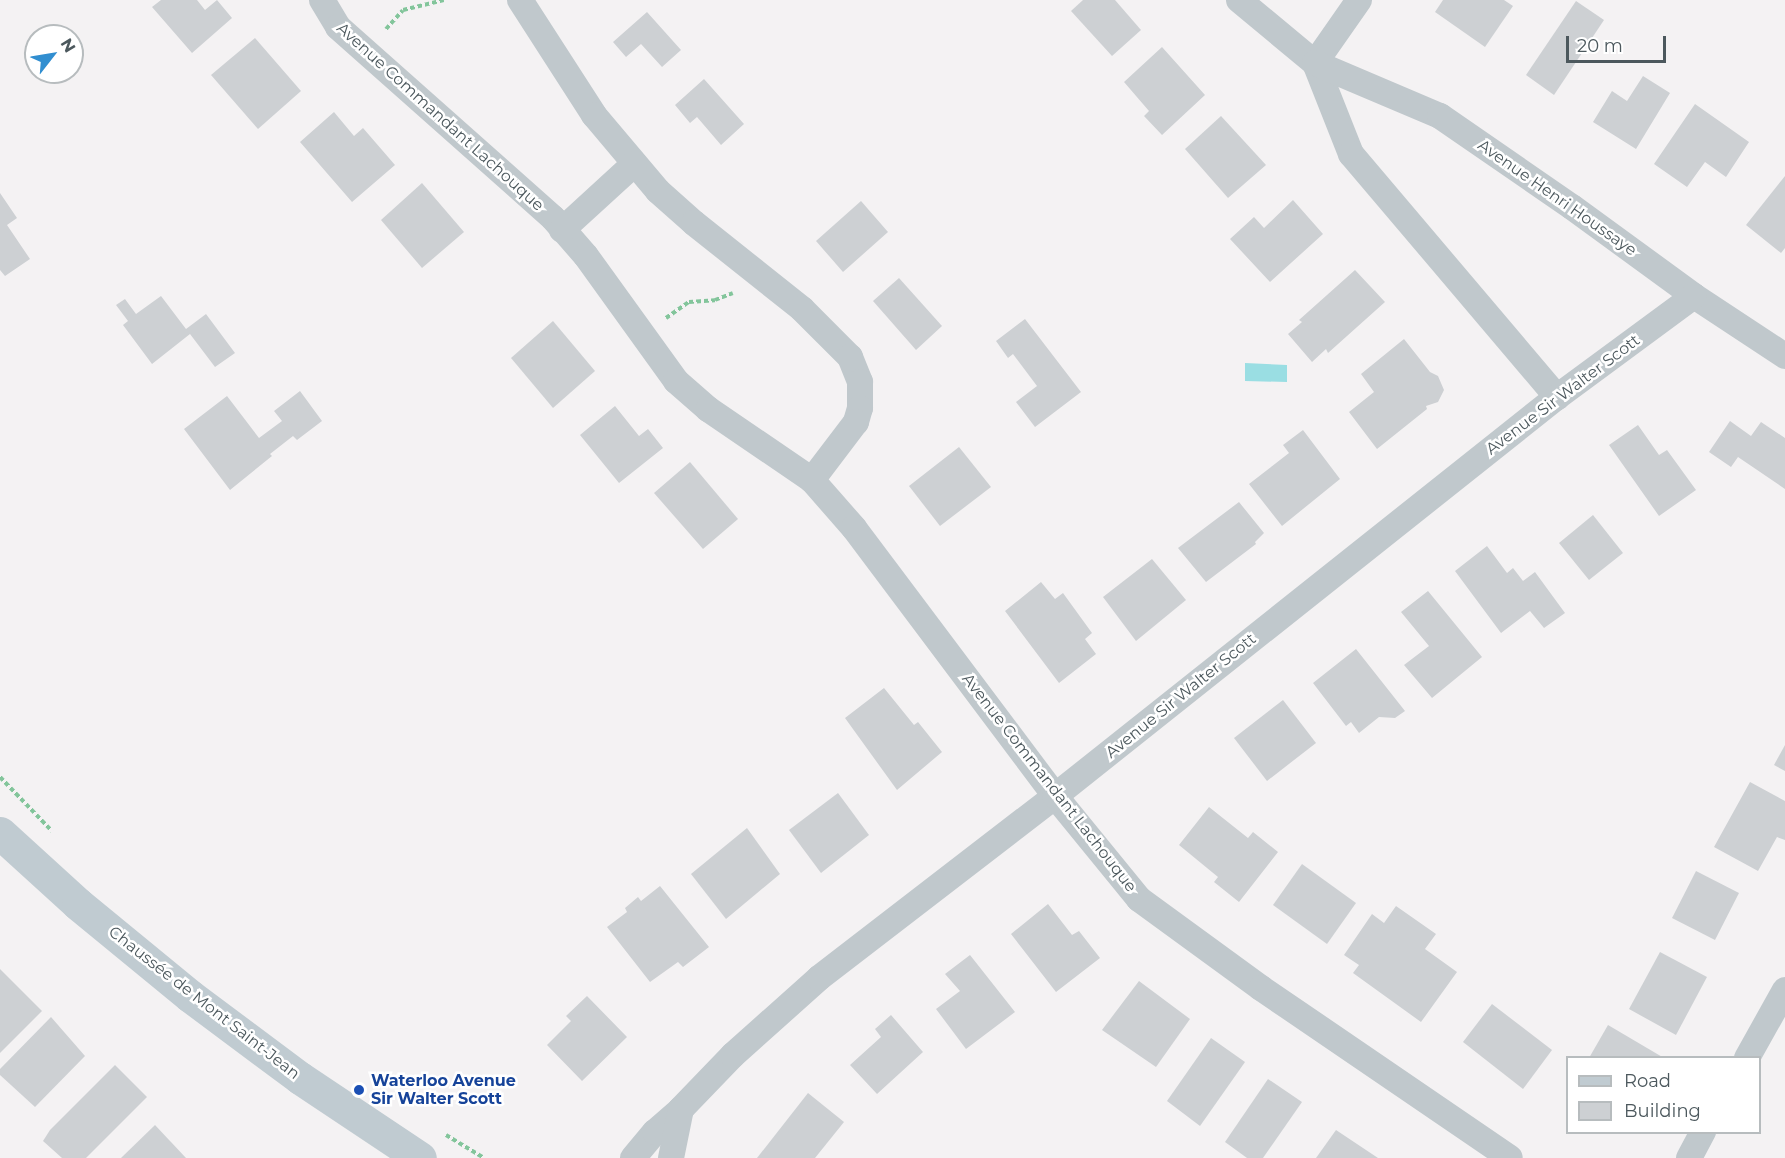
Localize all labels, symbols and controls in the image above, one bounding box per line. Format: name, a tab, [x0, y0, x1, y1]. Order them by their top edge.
street label: Avenue Commandant Lachouque	[332, 19, 548, 215]
north arrow	[24, 24, 84, 84]
scale bar	[1569, 24, 1670, 62]
text: N	[57, 35, 80, 56]
text: 20 m	[1577, 35, 1623, 57]
street label: Avenue Henri Houssaye	[1474, 136, 1640, 260]
street label: Avenue Sir Walter Scott	[1482, 331, 1644, 459]
street label: Avenue Sir Walter Scott	[1102, 629, 1260, 763]
street label: Avenue Commandant Lachouque	[958, 670, 1140, 896]
street label: Chaussée de Mont Saint-Jean	[105, 922, 303, 1084]
legend	[1566, 1056, 1761, 1134]
text: Road	[1624, 1070, 1671, 1092]
place label: Waterloo Avenue Sir Walter Scott	[371, 1071, 516, 1109]
marker: Waterloo Avenue Sir Walter Scott	[352, 1083, 366, 1097]
text: Building	[1624, 1100, 1701, 1122]

